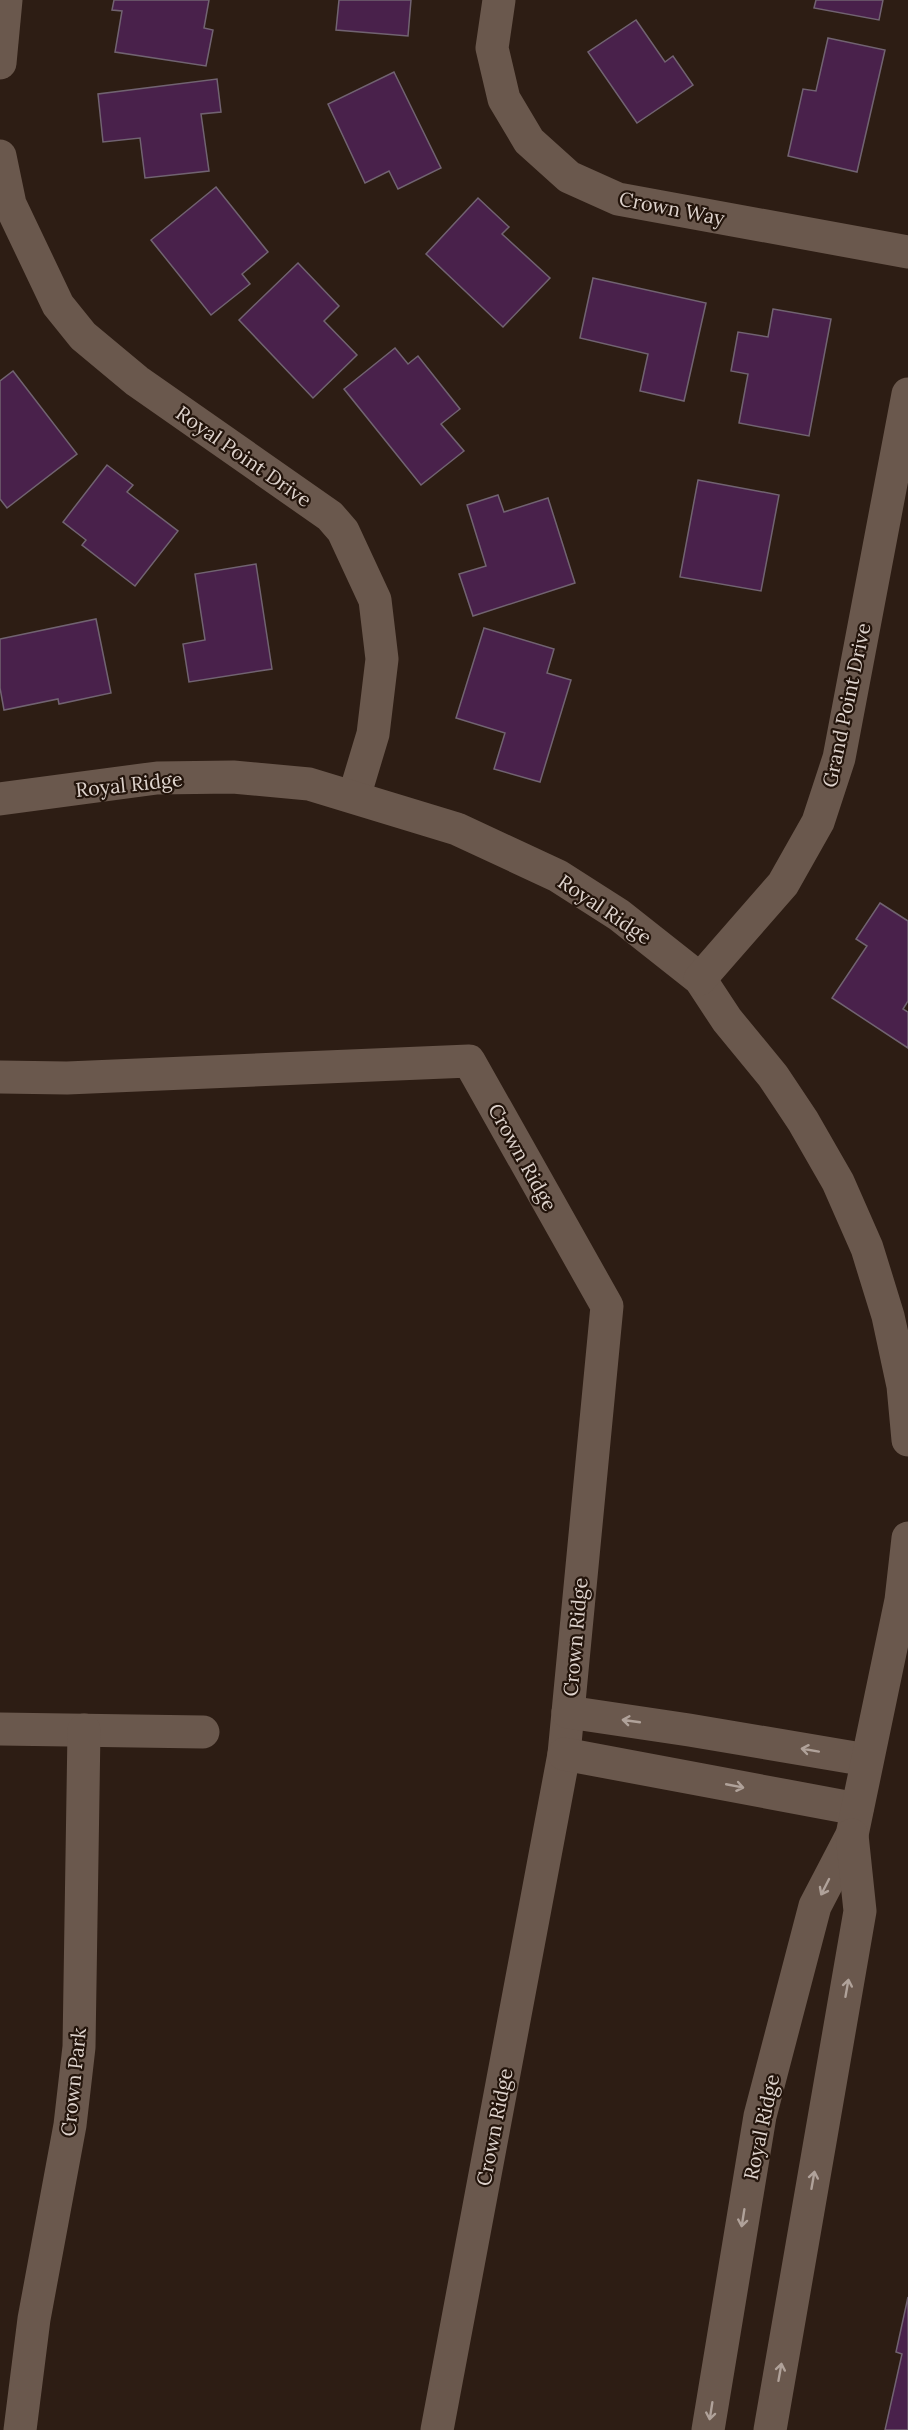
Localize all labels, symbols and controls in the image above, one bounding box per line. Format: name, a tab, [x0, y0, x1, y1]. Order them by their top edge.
street label: Crown Way	[617, 185, 727, 231]
street label: Royal Point Drive	[171, 400, 317, 512]
street label: Grand Point Drive	[816, 620, 876, 790]
street label: Royal Ridge	[74, 766, 184, 802]
street label: Royal Ridge	[553, 869, 657, 950]
street label: Crown Ridge	[483, 1099, 563, 1215]
street label: Crown Ridge	[557, 1576, 593, 1698]
one-way arrow	[621, 1716, 641, 1727]
one-way arrow	[800, 1744, 820, 1755]
one-way arrow	[725, 1781, 745, 1792]
one-way arrow	[819, 1878, 831, 1895]
one-way arrow	[842, 1979, 853, 1999]
street label: Crown Park	[55, 2026, 91, 2138]
street label: Crown Ridge	[470, 2066, 518, 2188]
street label: Royal Ridge	[738, 2072, 784, 2182]
one-way arrow	[808, 2171, 819, 2191]
one-way arrow	[737, 2208, 748, 2228]
one-way arrow	[775, 2363, 786, 2383]
one-way arrow	[706, 2400, 717, 2420]

